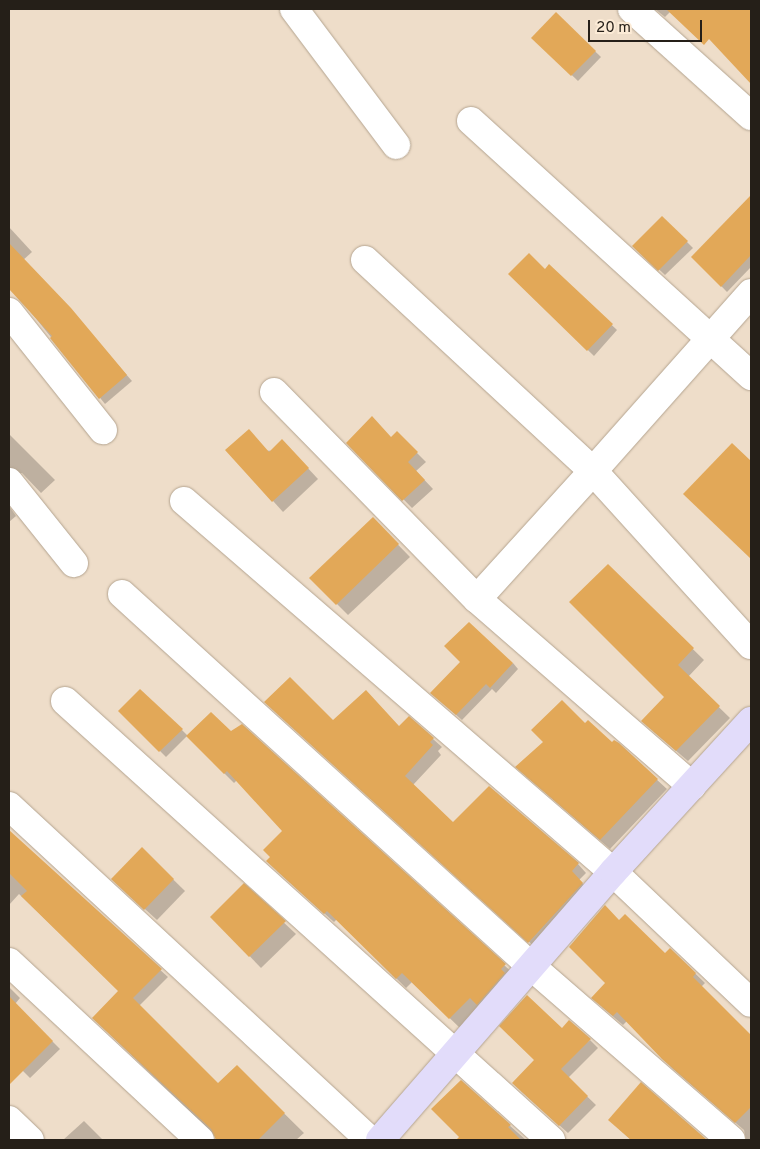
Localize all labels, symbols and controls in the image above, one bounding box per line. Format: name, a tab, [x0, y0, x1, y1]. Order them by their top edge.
scale bar	[590, 10, 704, 42]
text: 20 m	[596, 19, 631, 38]

